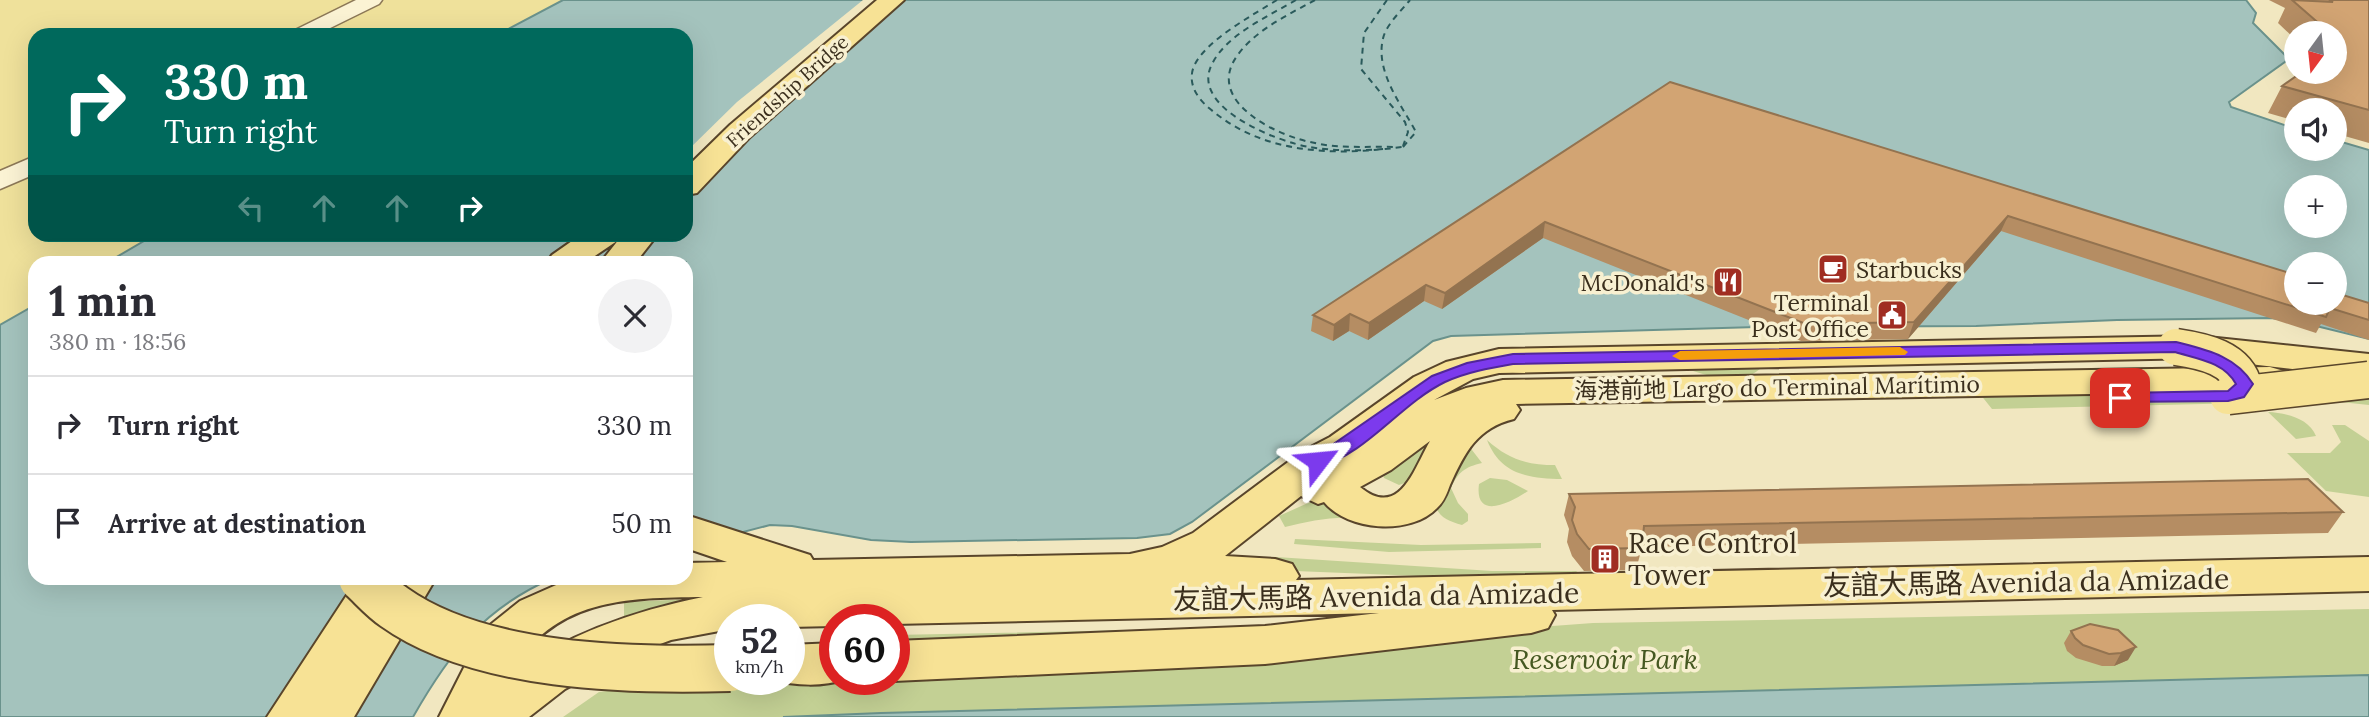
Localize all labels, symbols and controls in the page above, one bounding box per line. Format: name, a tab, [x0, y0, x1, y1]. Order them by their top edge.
north arrow	[2284, 21, 2347, 84]
map controls	[2284, 21, 2347, 315]
street label: Friendship Bridge	[721, 30, 853, 152]
text: 330 m	[164, 50, 308, 112]
icon: right	[49, 56, 140, 147]
button: sound	[2284, 98, 2347, 161]
text: Turn right	[164, 111, 317, 152]
button: +	[2284, 175, 2347, 238]
icon: left	[232, 189, 270, 227]
icon: ahead	[305, 189, 343, 227]
icon: ahead	[378, 189, 416, 227]
icon: right	[451, 189, 489, 227]
cafe icon: Starbucks	[1816, 252, 1850, 286]
button: −	[2284, 252, 2347, 315]
place label: Starbucks	[1856, 255, 1962, 284]
restaurant icon: McDonald's	[1711, 265, 1745, 299]
place label: McDonald's	[1580, 268, 1705, 297]
text: 1 min	[49, 274, 156, 328]
button: close	[598, 279, 672, 353]
place label: Terminal Post Office	[1751, 288, 1869, 343]
public building icon: Terminal Post Office	[1875, 298, 1909, 332]
text: 380 m · 18:56	[49, 327, 186, 356]
pin	[2090, 368, 2150, 428]
street label: 海港前地 Largo do Terminal Marítimio	[1574, 369, 1980, 405]
icon: arrive	[2101, 379, 2139, 417]
icon: right	[49, 406, 87, 444]
text: Turn right	[108, 409, 239, 442]
text: 330 m	[597, 409, 672, 442]
position arrow	[1281, 424, 1355, 498]
icon: arrive	[49, 504, 87, 542]
text: Arrive at destination	[108, 507, 366, 540]
text: 50 m	[612, 507, 672, 540]
place label: Race Control Tower	[1628, 525, 1797, 593]
building icon: Race Control Tower	[1588, 542, 1622, 576]
street label: 友誼大馬路 Avenida da Amizade	[1822, 560, 2230, 604]
street label: 友誼大馬路 Avenida da Amizade	[1172, 574, 1580, 618]
speed limit sign: 60	[819, 604, 910, 695]
text: 52	[741, 618, 778, 663]
park label: Reservoir Park	[1512, 641, 1698, 677]
text: km/h	[735, 655, 784, 678]

